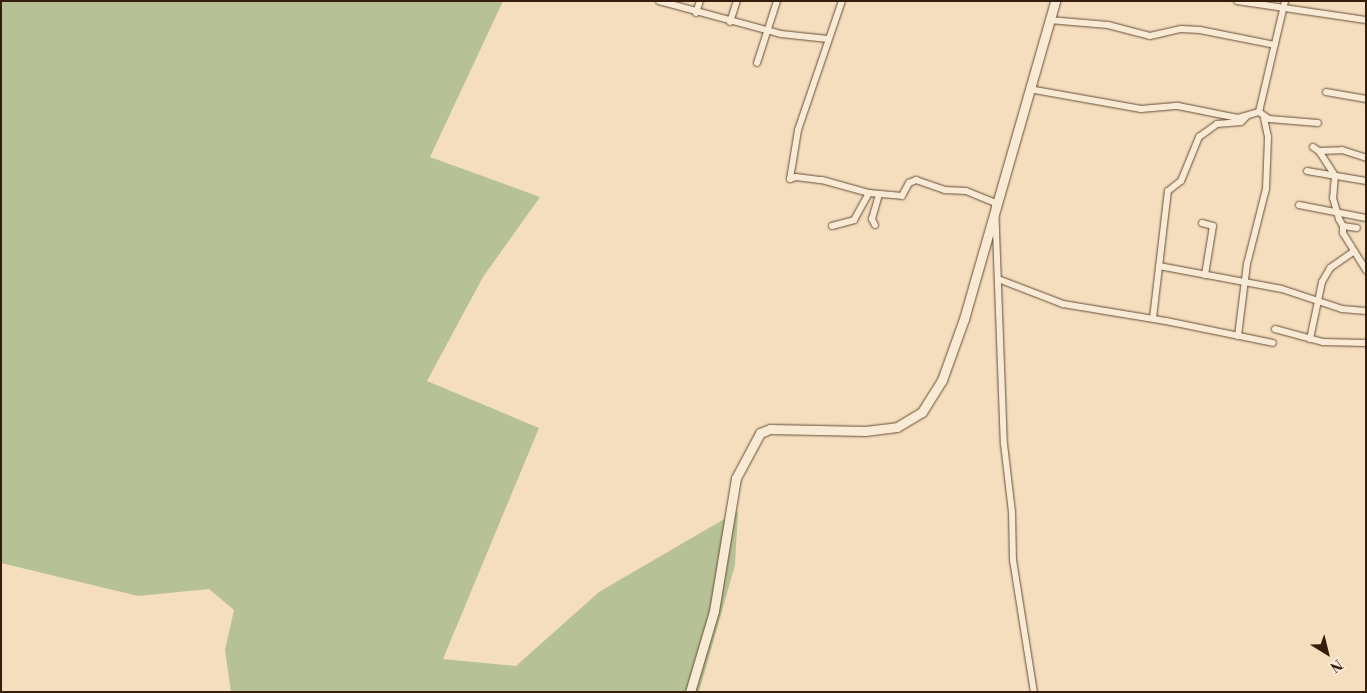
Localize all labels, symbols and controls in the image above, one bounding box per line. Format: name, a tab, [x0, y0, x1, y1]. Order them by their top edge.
north arrow	[1302, 628, 1352, 678]
text: N	[1326, 655, 1346, 676]

